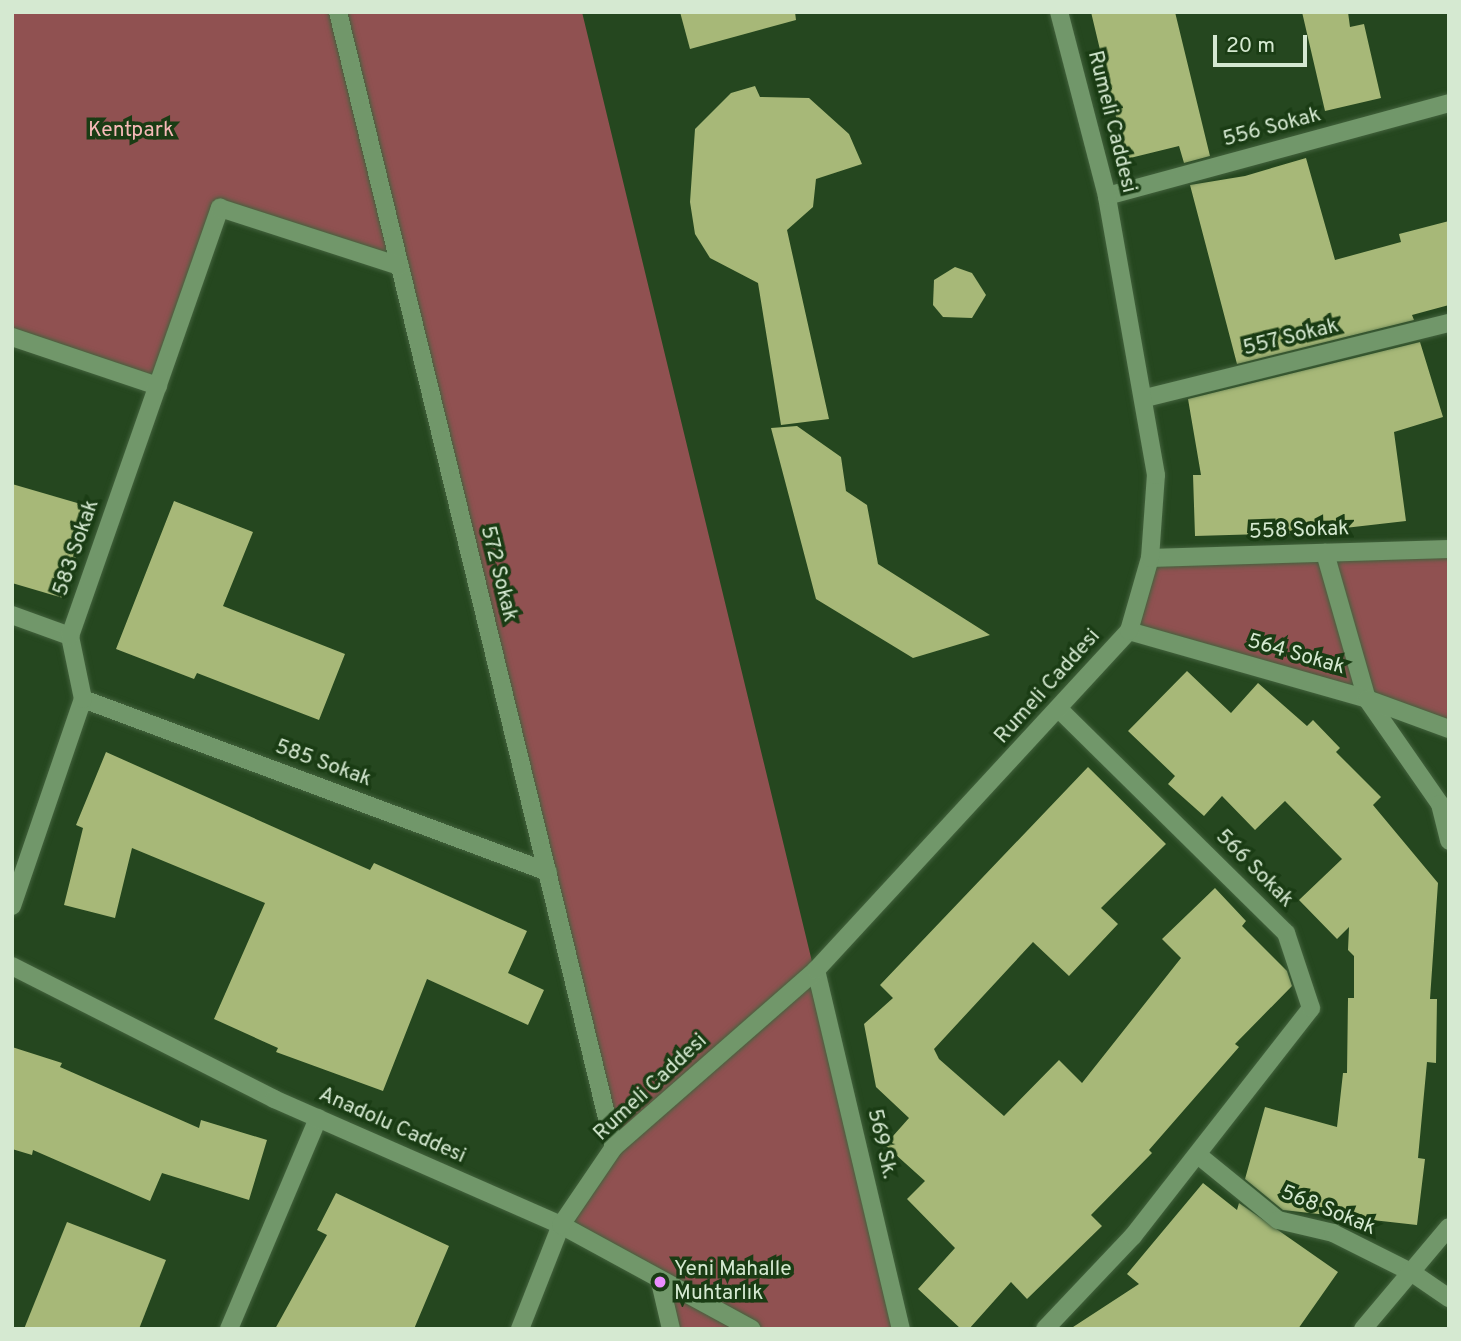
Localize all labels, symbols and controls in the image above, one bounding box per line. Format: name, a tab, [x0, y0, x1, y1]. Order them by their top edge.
scale bar	[1216, 21, 1310, 65]
text: 20 m	[1226, 33, 1275, 60]
street label: Rumeli Caddesi	[1081, 48, 1141, 196]
street label: 556 Sokak	[1220, 103, 1324, 153]
park label: Kentpark	[88, 118, 174, 144]
street label: 557 Sokak	[1240, 314, 1342, 362]
street label: 583 Sokak	[49, 497, 105, 599]
street label: 558 Sokak	[1248, 517, 1350, 545]
street label: 572 Sokak	[474, 523, 522, 625]
street label: Rumeli Caddesi	[990, 624, 1106, 750]
street label: 564 Sokak	[1244, 629, 1348, 681]
street label: 585 Sokak	[271, 735, 375, 793]
street label: 566 Sokak	[1210, 825, 1298, 913]
street label: Rumeli Caddesi	[589, 1029, 713, 1147]
street label: Anadolu Caddesi	[315, 1082, 469, 1170]
street label: 569 Sk.	[861, 1107, 901, 1181]
street label: 568 Sokak	[1277, 1181, 1379, 1241]
place label: Yeni Mahalle Muhtarlık	[674, 1257, 792, 1307]
marker: Yeni Mahalle Muhtarlık	[652, 1274, 668, 1290]

